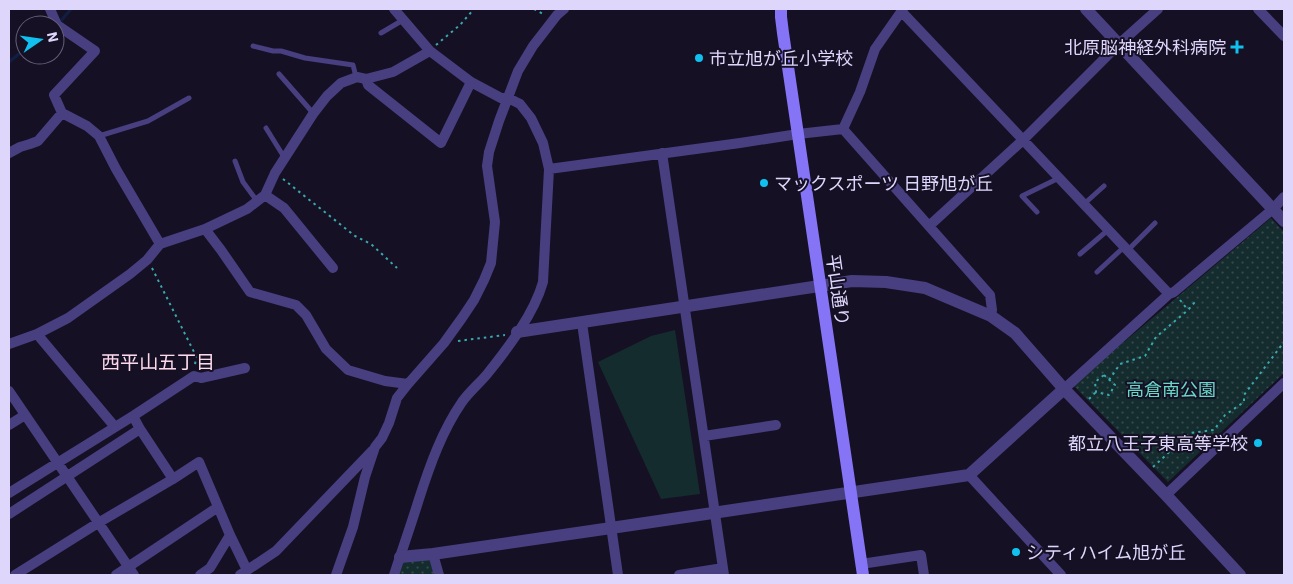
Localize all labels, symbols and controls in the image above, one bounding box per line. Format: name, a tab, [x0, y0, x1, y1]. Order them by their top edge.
north arrow	[15, 15, 65, 65]
text: N	[43, 30, 63, 44]
place label: 北原脳神経外科病院	[1064, 36, 1226, 59]
marker: 北原脳神経外科病院	[1230, 40, 1244, 54]
place label: 市立旭が丘小学校	[709, 47, 853, 70]
marker: 市立旭が丘小学校	[693, 52, 705, 64]
place label: マックスポーツ 日野旭が丘	[774, 172, 993, 195]
marker: マックスポーツ 日野旭が丘	[758, 177, 770, 189]
street label: 平山通り	[822, 253, 854, 327]
district label: 西平山五丁目	[101, 350, 215, 374]
park label: 高倉南公園	[1126, 378, 1216, 401]
place label: 都立八王子東高等学校	[1068, 432, 1248, 455]
marker: 都立八王子東高等学校	[1252, 437, 1264, 449]
place label: シティハイム旭が丘	[1026, 541, 1186, 564]
marker: シティハイム旭が丘	[1010, 546, 1022, 558]

